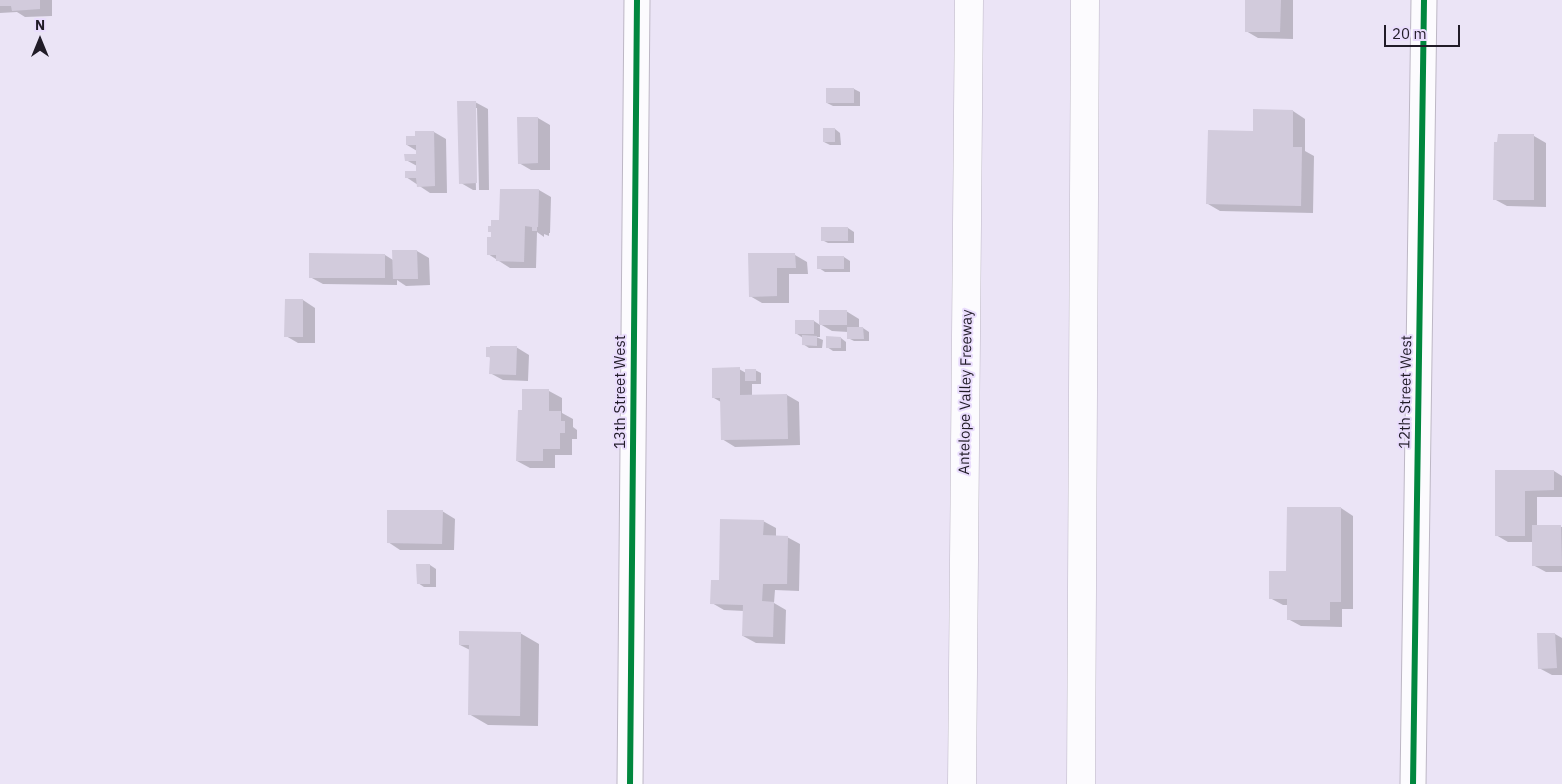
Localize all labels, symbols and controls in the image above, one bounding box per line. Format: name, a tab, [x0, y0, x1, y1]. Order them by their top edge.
north arrow	[15, 15, 65, 65]
scale bar	[1387, 15, 1463, 47]
text: N	[35, 16, 45, 34]
text: 20 m	[1392, 24, 1427, 43]
street label: Antelope Valley Freeway	[956, 309, 976, 475]
street label: 13th Street West	[612, 335, 630, 449]
street label: 12th Street West	[1396, 335, 1416, 449]

